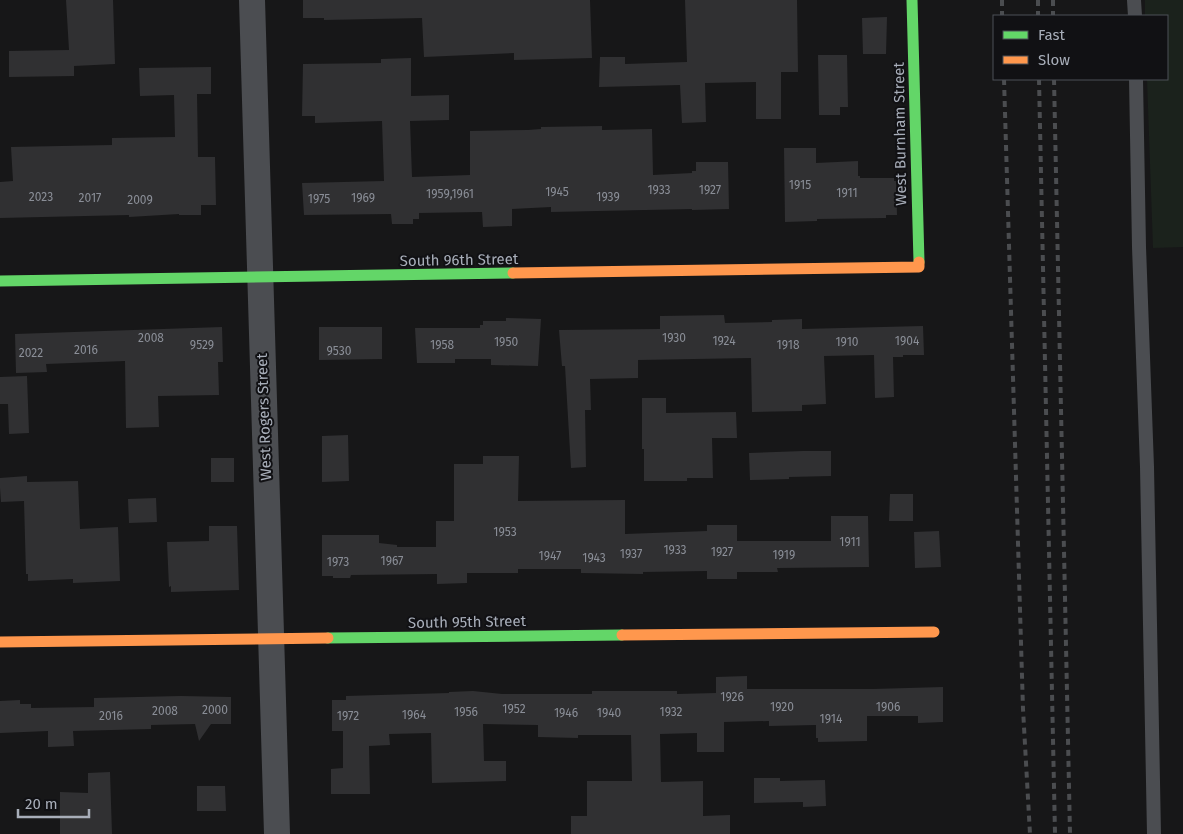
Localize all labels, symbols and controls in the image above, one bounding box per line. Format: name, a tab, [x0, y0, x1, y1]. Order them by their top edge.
legend	[993, 15, 1168, 80]
text: Fast	[1038, 26, 1065, 44]
text: Slow	[1038, 51, 1070, 69]
street label: West Burnham Street	[890, 61, 910, 206]
house number: 1915	[789, 178, 811, 192]
house number: 1933	[647, 183, 671, 197]
house number: 1927	[699, 183, 721, 197]
house number: 1945	[545, 185, 569, 199]
house number: 1911	[836, 186, 858, 200]
house number: 1959,1961	[426, 187, 474, 201]
house number: 2023	[29, 190, 53, 204]
house number: 1939	[596, 190, 620, 204]
house number: 2017	[79, 191, 101, 205]
house number: 1969	[351, 191, 375, 205]
house number: 1975	[308, 192, 330, 206]
house number: 2009	[127, 193, 153, 207]
street label: South 96th Street	[400, 250, 519, 270]
house number: 2008	[138, 331, 164, 345]
house number: 1930	[662, 331, 686, 345]
house number: 1924	[712, 334, 736, 348]
house number: 1904	[895, 334, 920, 348]
house number: 1950	[494, 335, 518, 349]
house number: 1910	[835, 335, 859, 349]
house number: 9529	[190, 338, 214, 352]
house number: 1958	[430, 338, 454, 352]
house number: 1918	[776, 338, 800, 352]
house number: 2016	[74, 343, 98, 357]
house number: 9530	[327, 344, 352, 358]
house number: 2022	[19, 346, 43, 360]
street label: West Rogers Street	[253, 352, 275, 481]
house number: 1953	[493, 525, 517, 539]
house number: 1911	[839, 535, 861, 549]
house number: 1933	[663, 543, 687, 557]
house number: 1927	[711, 545, 733, 559]
house number: 1937	[620, 547, 642, 561]
house number: 1919	[773, 548, 795, 562]
house number: 1947	[539, 549, 561, 563]
house number: 1943	[582, 551, 606, 565]
house number: 1967	[381, 554, 403, 568]
house number: 1973	[327, 555, 349, 569]
street label: South 95th Street	[408, 612, 527, 632]
house number: 1926	[720, 690, 744, 704]
house number: 1920	[770, 700, 794, 714]
house number: 1906	[876, 700, 900, 714]
house number: 1952	[502, 702, 526, 716]
house number: 2000	[202, 703, 228, 717]
house number: 2008	[152, 704, 178, 718]
house number: 1956	[454, 705, 478, 719]
house number: 1932	[659, 705, 683, 719]
house number: 1946	[554, 706, 578, 720]
house number: 1940	[597, 706, 622, 720]
house number: 1964	[402, 708, 427, 722]
house number: 2016	[99, 709, 123, 723]
house number: 1972	[337, 709, 359, 723]
house number: 1914	[820, 712, 843, 726]
scale bar	[18, 786, 89, 818]
text: 20 m	[25, 795, 58, 813]

